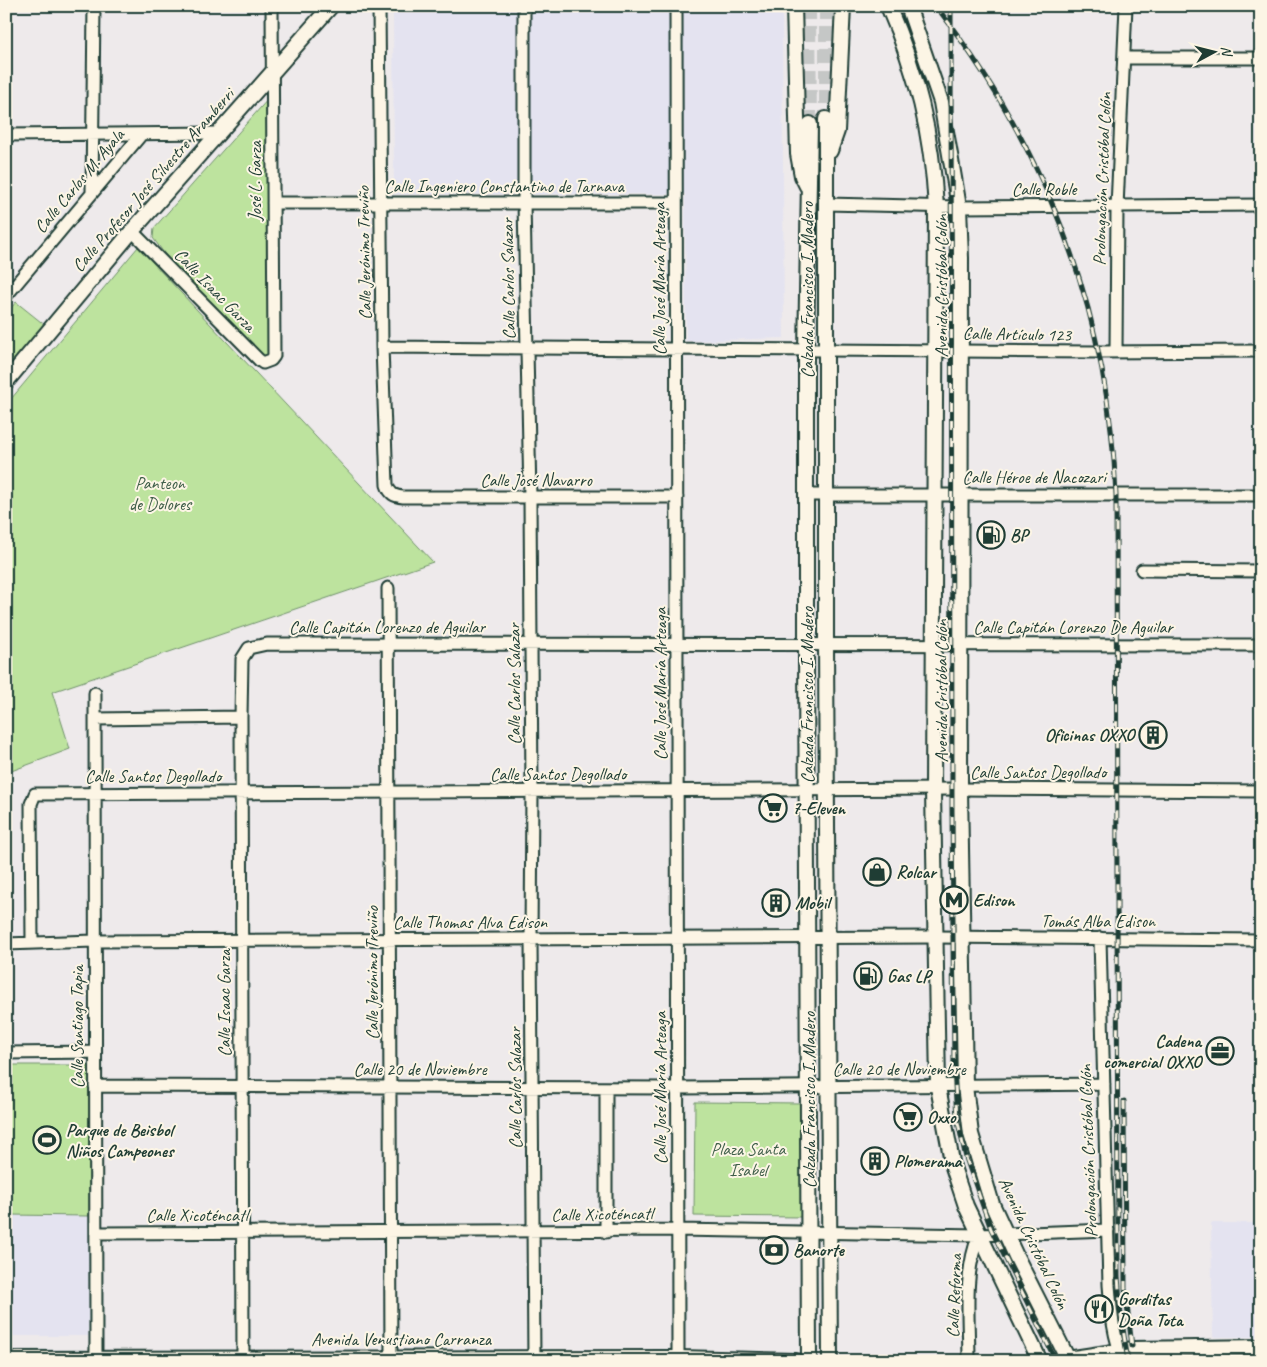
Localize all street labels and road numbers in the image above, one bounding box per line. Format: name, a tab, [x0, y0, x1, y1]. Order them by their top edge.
street label: Calle Profesor José Silvestre Aramberri	[67, 82, 240, 276]
street label: Prolongación Cristóbal Colón	[1088, 91, 1116, 266]
street label: Calle Carlos M. Ayala	[29, 123, 130, 237]
street label: José L. Garza	[244, 139, 266, 222]
street label: Calle Ingeniero Constantino de Tarnava	[384, 175, 626, 197]
street label: Calle Roble	[1012, 178, 1077, 200]
street label: Calle Jerónimo Treviño	[352, 184, 376, 320]
street label: Calzada Francisco I. Madero	[796, 200, 818, 378]
street label: Calle José María Arteaga	[648, 202, 670, 355]
street label: Avenida Cristóbal Colón	[930, 214, 952, 358]
street label: Calle Carlos Salazar	[496, 217, 520, 340]
street label: Calle Isaac Garza	[170, 244, 261, 337]
street label: Calle Artículo 123	[963, 322, 1073, 346]
street label: Calle Héroe de Nacozari	[962, 466, 1108, 488]
street label: Calle José Navarro	[480, 469, 593, 491]
street label: Calzada Francisco I. Madero	[796, 605, 818, 783]
street label: Calle José María Arteaga	[649, 607, 671, 760]
street label: Calle Capitán Lorenzo de Aguilar	[289, 616, 487, 638]
street label: Calle Capitán Lorenzo De Aguilar	[973, 616, 1174, 638]
street label: Avenida Cristóbal Colón	[930, 619, 952, 763]
street label: Calle Carlos Salazar	[503, 622, 525, 745]
street label: Calle Santos Degollado	[970, 761, 1108, 783]
street label: Calle Santos Degollado	[490, 763, 628, 785]
street label: Calle Santos Degollado	[85, 765, 223, 787]
street label: Calle Jerónimo Treviño	[361, 905, 383, 1040]
street label: Tomás Alba Edison	[1041, 910, 1156, 932]
street label: Calle Thomas Alva Edison	[393, 911, 548, 933]
street label: Calle Isaac Garza	[213, 948, 235, 1057]
street label: Calle Santiago Tapia	[66, 964, 88, 1088]
street label: Calzada Francisco I. Madero	[798, 1010, 820, 1188]
street label: Calle José María Arteaga	[649, 1011, 671, 1164]
street label: Calle Carlos Salazar	[504, 1026, 526, 1149]
street label: Calle 20 de Noviembre	[353, 1058, 488, 1080]
street label: Calle 20 de Noviembre	[832, 1058, 967, 1080]
street label: Prolongación Cristóbal Colón	[1074, 1063, 1102, 1238]
street label: Avenida Cristóbal Colón	[994, 1173, 1075, 1313]
street label: Calle Xicoténcatl	[551, 1202, 656, 1226]
street label: Calle Xicoténcatl	[146, 1204, 251, 1226]
street label: Calle Reforma	[942, 1252, 967, 1338]
street label: Avenida Venustiano Carranza	[311, 1328, 493, 1350]

